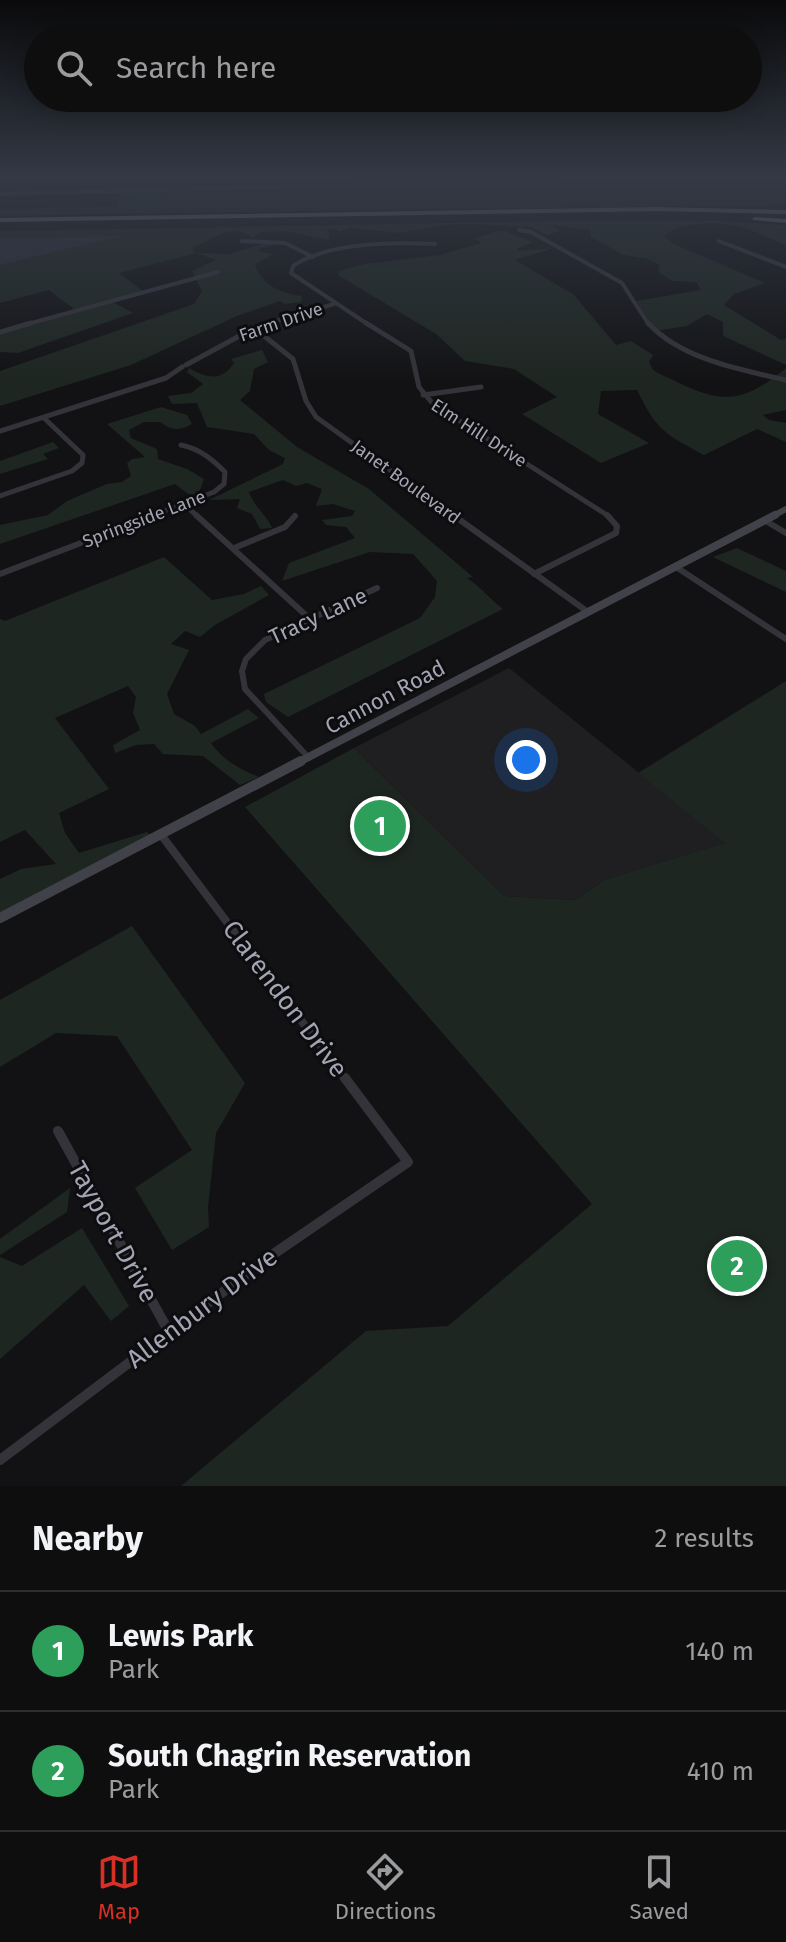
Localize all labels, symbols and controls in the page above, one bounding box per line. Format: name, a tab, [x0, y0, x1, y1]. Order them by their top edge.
search box	[24, 24, 762, 112]
icon: search	[52, 46, 96, 90]
text: Search here	[116, 50, 276, 86]
street label: Farm Drive	[236, 297, 326, 347]
street label: Elm Hill Drive	[427, 394, 531, 472]
street label: Janet Boulevard	[347, 435, 465, 529]
street label: Springside Lane	[79, 485, 209, 553]
street label: Tracy Lane	[265, 582, 371, 650]
street label: Cannon Road	[320, 654, 450, 740]
your location	[506, 740, 546, 780]
pin: 1	[354, 796, 406, 856]
street label: Clarendon Drive	[216, 914, 354, 1084]
street label: Tayport Drive	[61, 1156, 165, 1308]
pin: 2	[711, 1236, 763, 1296]
street label: Allenbury Drive	[121, 1241, 283, 1375]
text: Nearby	[32, 1518, 143, 1559]
text: 2 results	[654, 1523, 754, 1554]
text: Lewis Park	[108, 1618, 253, 1654]
text: 1	[52, 1636, 64, 1667]
text: 140 m	[685, 1636, 754, 1667]
text: Park	[108, 1654, 159, 1685]
text: South Chagrin Reservation	[108, 1738, 471, 1774]
text: 2	[51, 1756, 65, 1787]
text: 410 m	[687, 1756, 754, 1787]
text: Park	[108, 1774, 159, 1805]
tab: Map	[97, 1850, 141, 1925]
tab: Directions	[335, 1850, 436, 1925]
tab: Saved	[630, 1850, 689, 1925]

